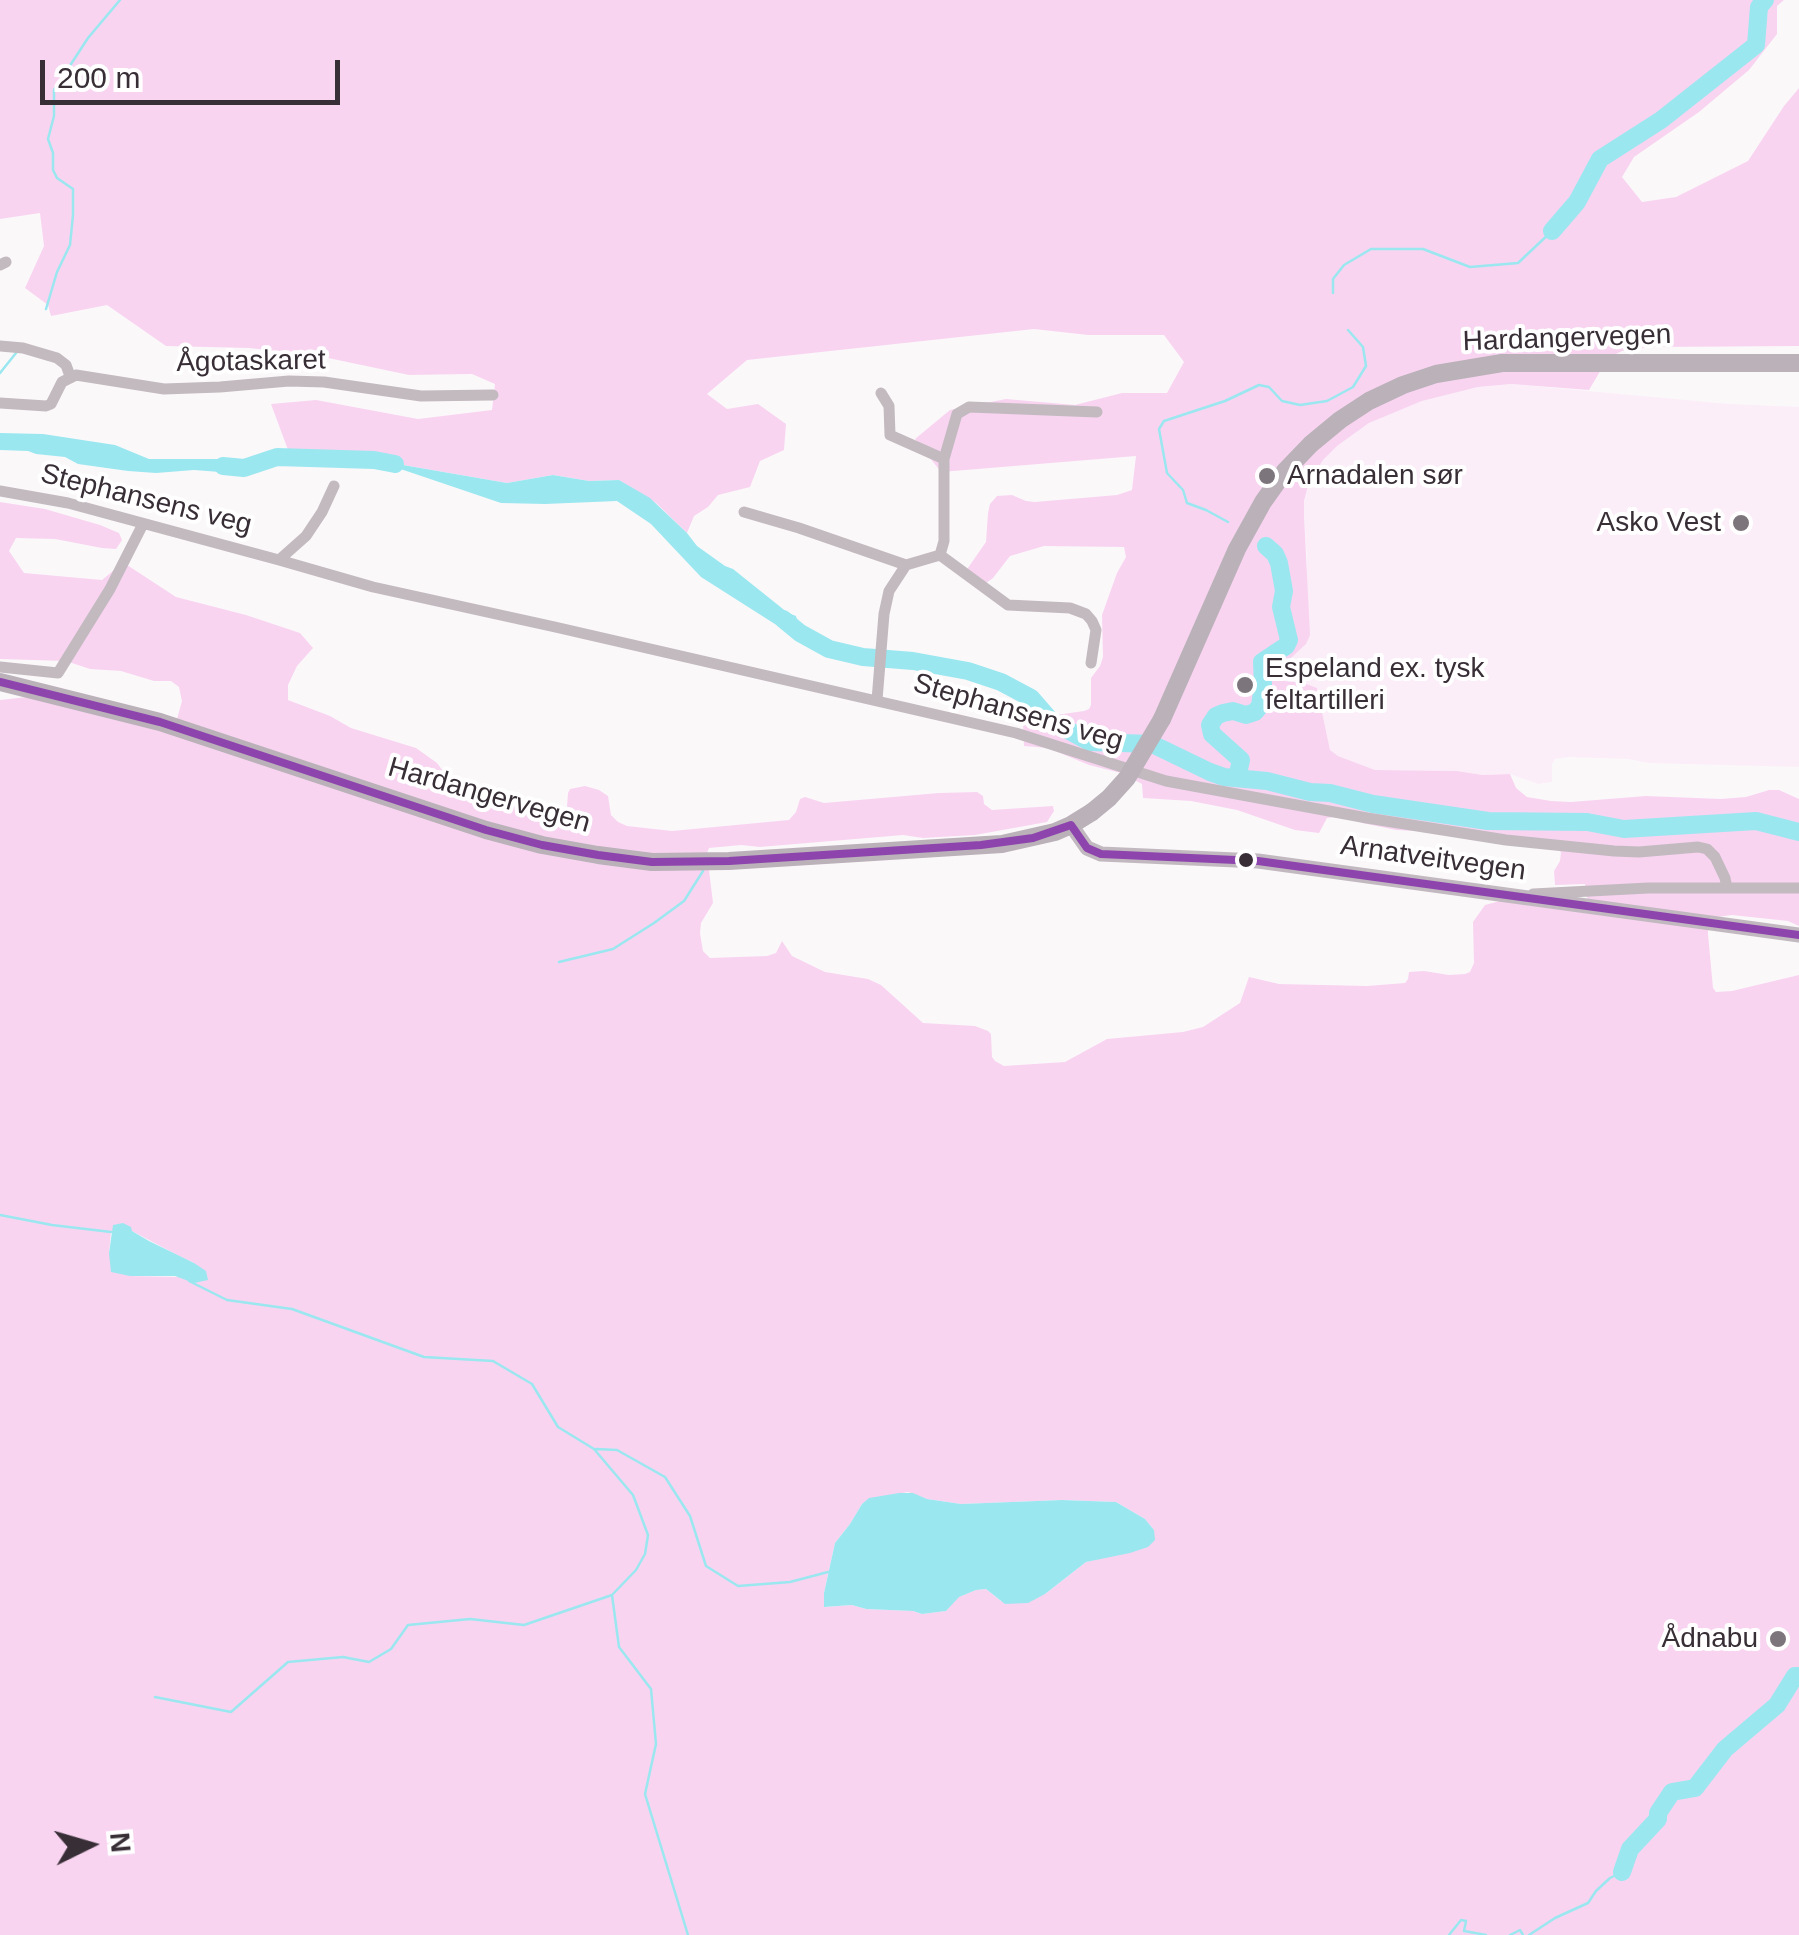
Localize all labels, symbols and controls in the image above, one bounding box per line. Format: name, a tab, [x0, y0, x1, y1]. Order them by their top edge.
scale bar	[45, 40, 345, 102]
text: 200 m	[57, 61, 140, 94]
street label: Hardangervegen	[1462, 319, 1672, 359]
street label: Ågotaskaret	[176, 344, 326, 380]
street label: Stephansens veg	[37, 458, 255, 542]
place label: Arnadalen sør	[1287, 459, 1463, 493]
marker: Arnadalen sør	[1256, 465, 1278, 487]
place label: Asko Vest	[1596, 506, 1721, 540]
marker: Asko Vest	[1730, 512, 1752, 534]
place label: Espeland ex. tysk feltartilleri	[1265, 652, 1484, 718]
street label: Stephansens veg	[909, 667, 1127, 759]
marker: Espeland ex. tysk feltartilleri	[1234, 674, 1256, 696]
street label: Hardangervegen	[384, 751, 594, 841]
street label: Arnatveitvegen	[1338, 829, 1528, 889]
unlabelled marker	[1236, 850, 1256, 870]
place label: Ådnabu	[1661, 1622, 1758, 1656]
marker: Ådnabu	[1767, 1628, 1789, 1650]
north arrow	[40, 1795, 140, 1895]
text: N	[104, 1831, 137, 1854]

